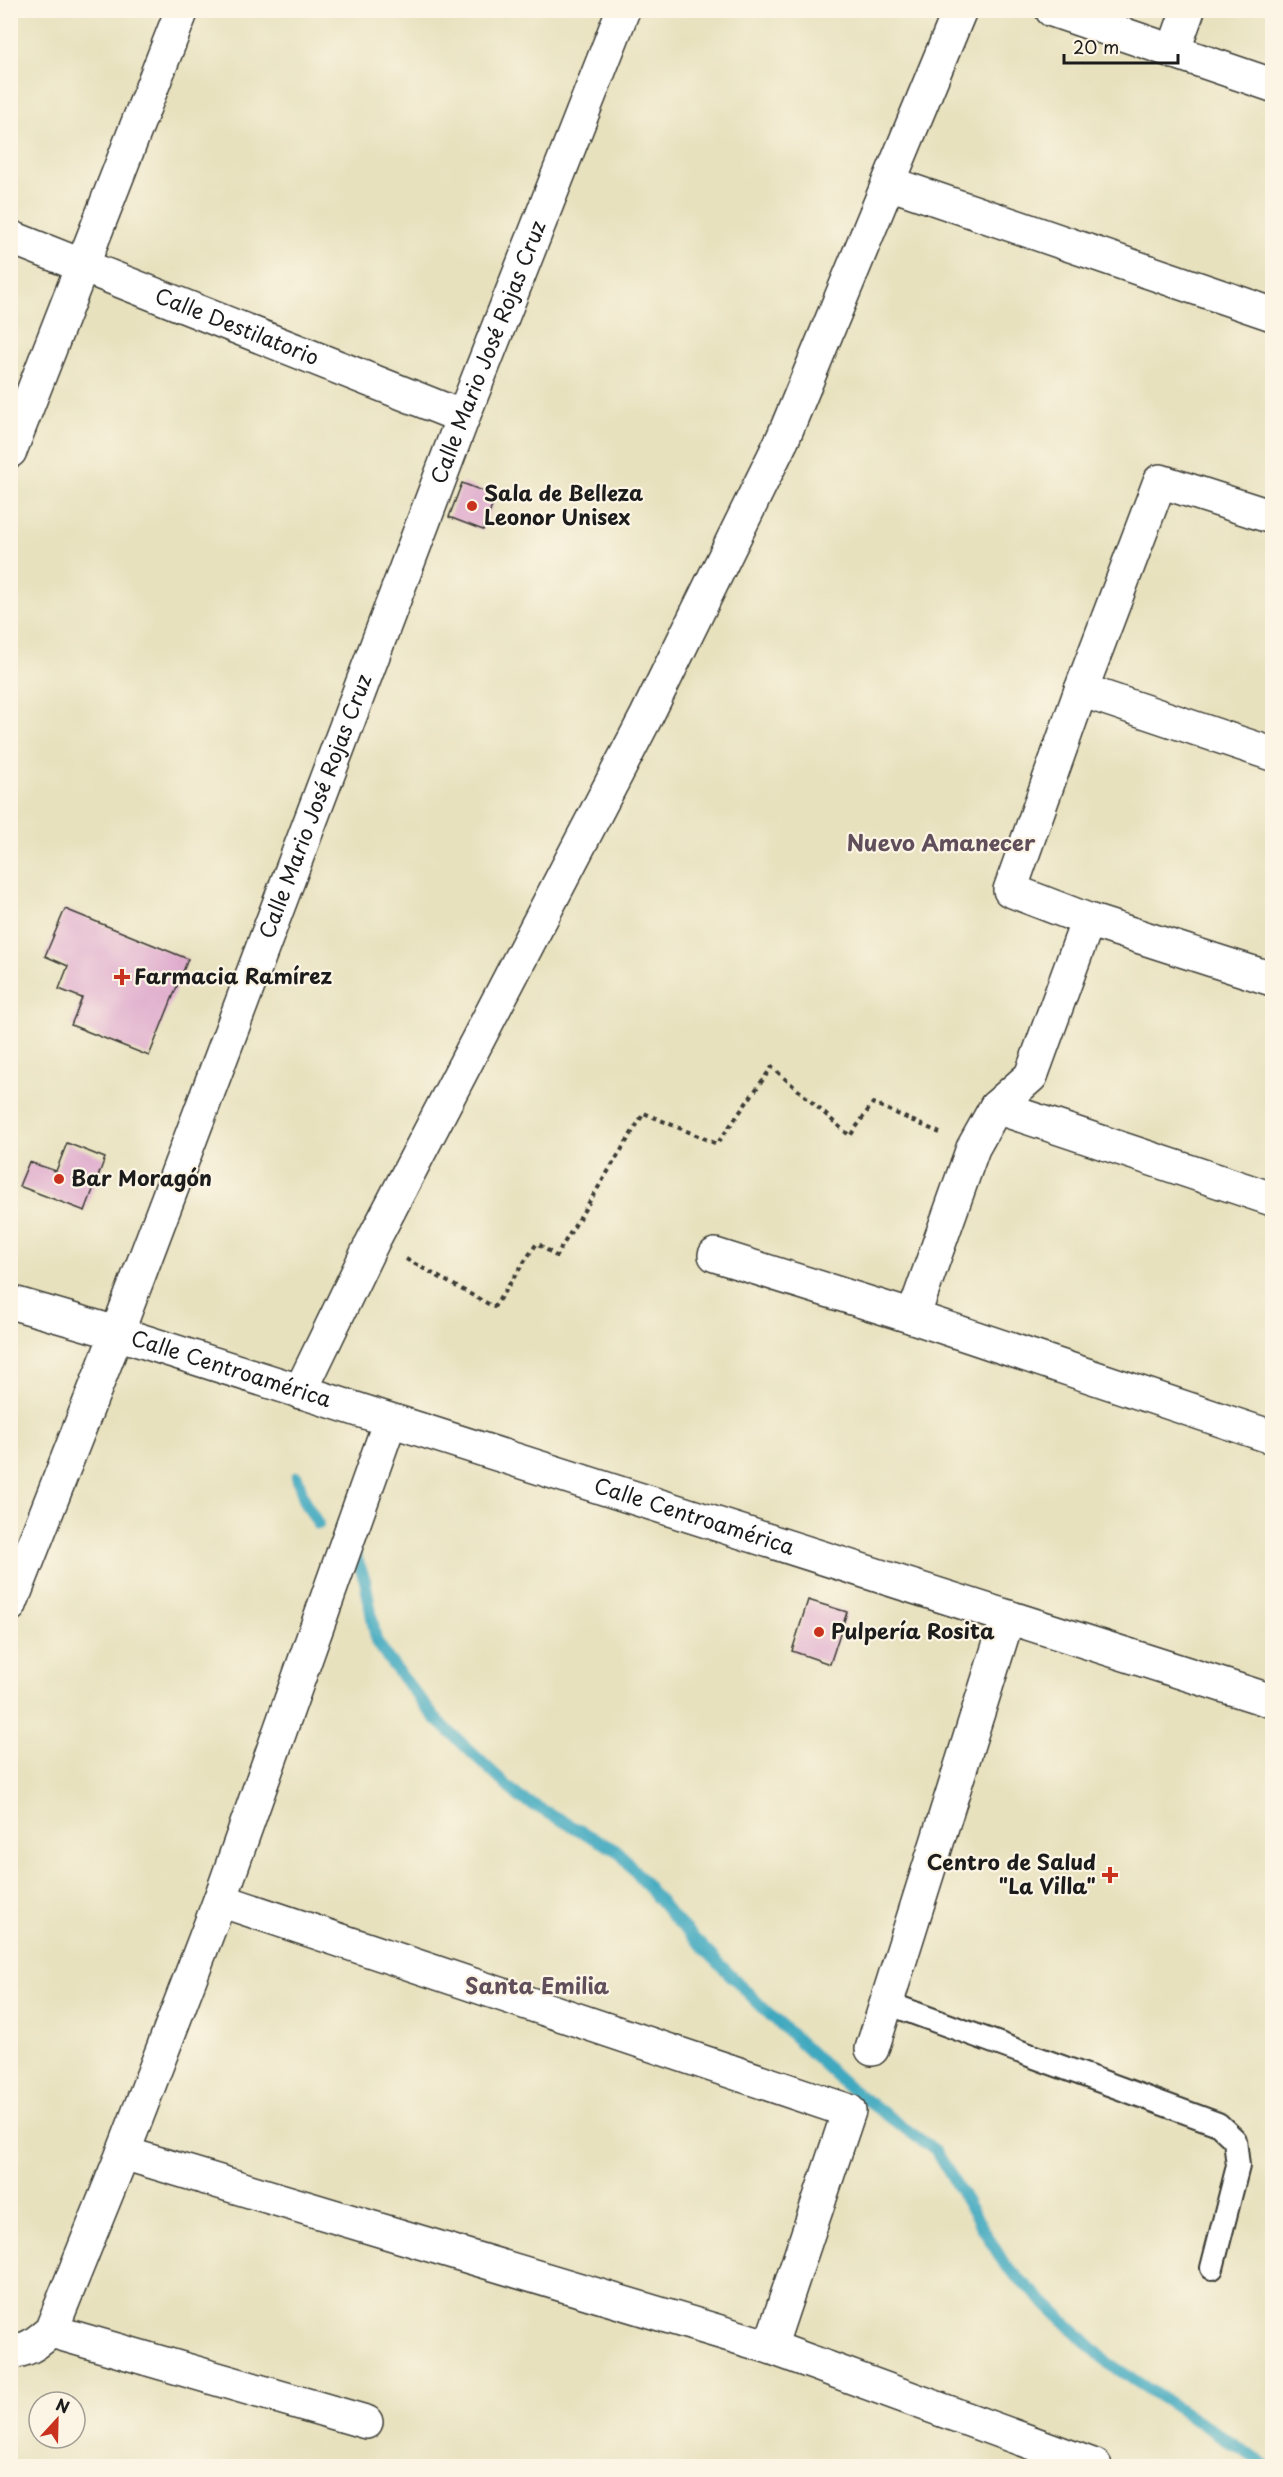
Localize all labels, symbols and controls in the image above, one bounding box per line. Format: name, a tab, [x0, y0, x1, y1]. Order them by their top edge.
scale bar	[1064, 27, 1178, 65]
text: 20 m	[1073, 33, 1119, 60]
street label: Calle Mario José Rojas Cruz	[421, 215, 553, 488]
street label: Calle Destilatorio	[151, 278, 324, 372]
place label: Sala de Belleza Leonor Unisex	[484, 476, 643, 532]
marker: Sala de Belleza Leonor Unisex	[465, 499, 479, 513]
street label: Calle Mario José Rojas Cruz	[249, 669, 378, 943]
district label: Nuevo Amanecer	[847, 825, 1036, 858]
place label: Farmacia Ramírez	[134, 959, 333, 991]
marker: Farmacia Ramírez	[115, 970, 129, 984]
place label: Bar Moragón	[71, 1161, 212, 1193]
marker: Bar Moragón	[52, 1172, 66, 1186]
street label: Calle Centroamérica	[127, 1320, 337, 1415]
street label: Calle Centroamérica	[590, 1468, 800, 1562]
place label: Pulpería Rosita	[831, 1614, 995, 1646]
marker: Pulpería Rosita	[812, 1625, 826, 1639]
place label: Centro de Salud "La Villa"	[927, 1845, 1096, 1901]
marker: Centro de Salud "La Villa"	[1101, 1866, 1119, 1884]
district label: Santa Emilia	[465, 1968, 610, 2001]
north arrow	[27, 2390, 87, 2450]
text: N	[53, 2392, 73, 2419]

